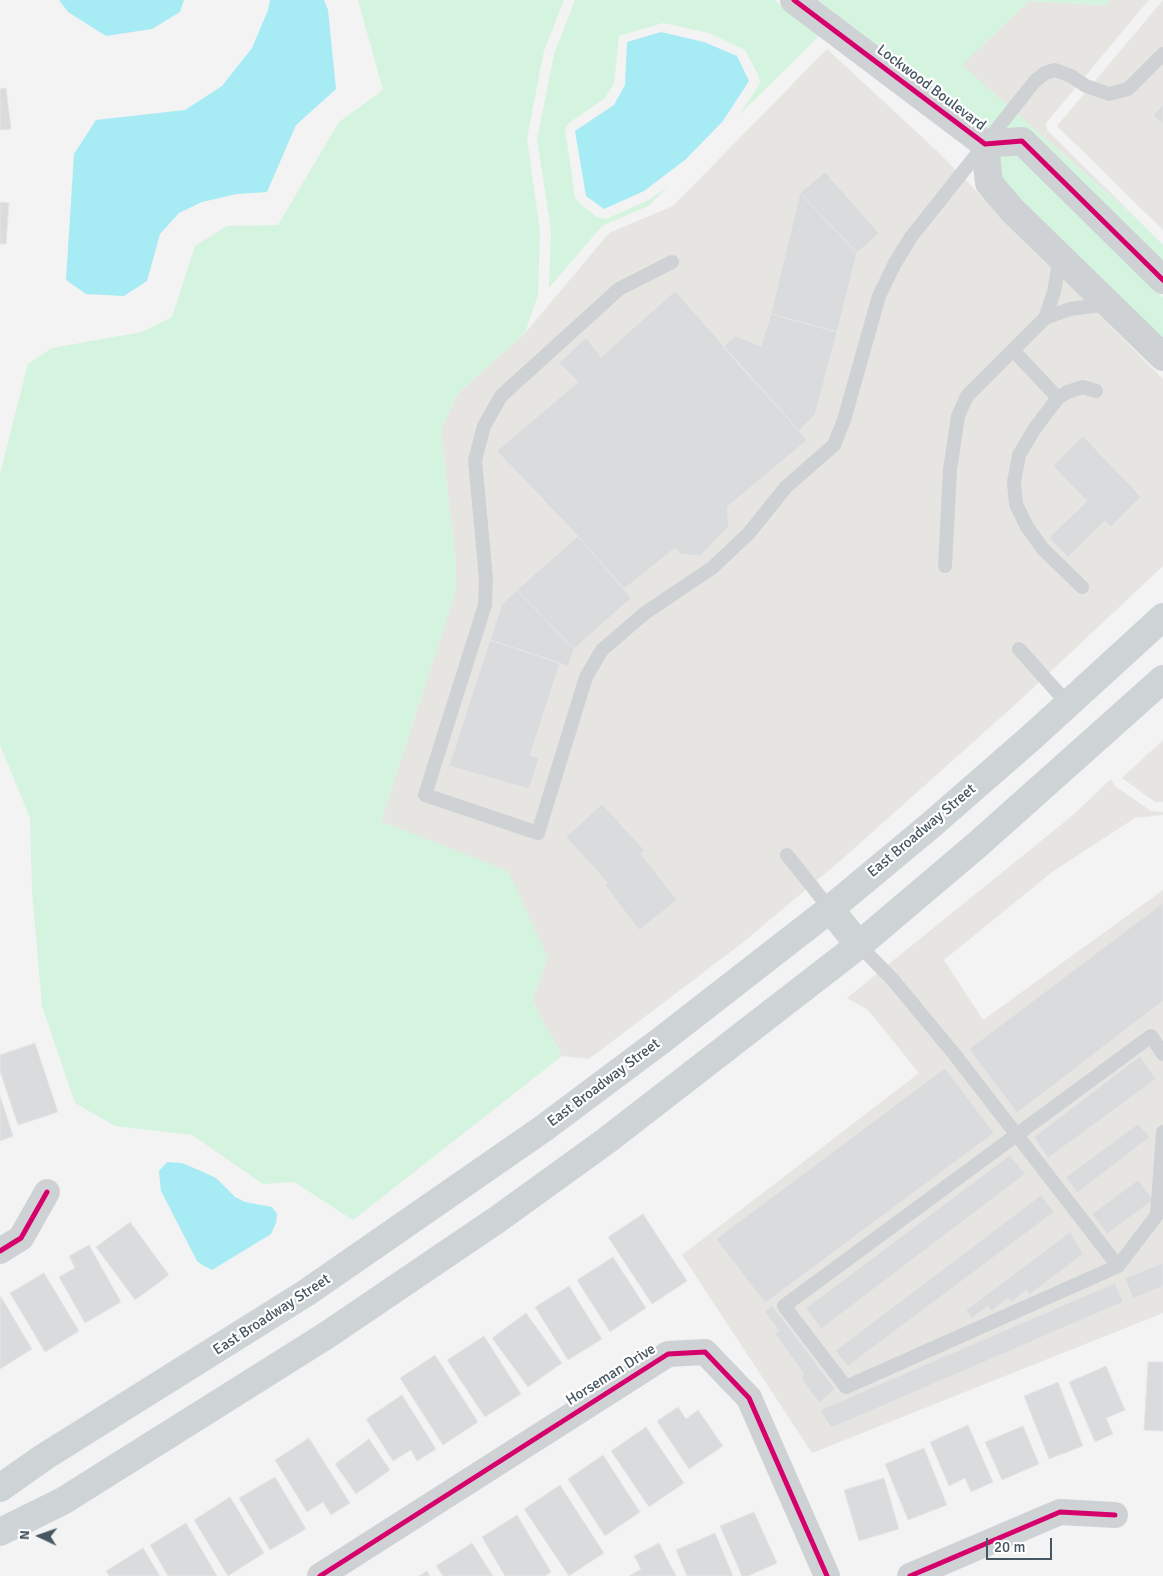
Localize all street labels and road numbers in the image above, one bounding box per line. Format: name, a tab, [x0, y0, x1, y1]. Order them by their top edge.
street label: Lockwood Boulevard	[873, 41, 989, 135]
street label: East Broadway Street	[864, 780, 980, 882]
street label: East Broadway Street	[544, 1035, 664, 1131]
street label: East Broadway Street	[210, 1270, 334, 1360]
street label: Horseman Drive	[563, 1340, 659, 1410]

